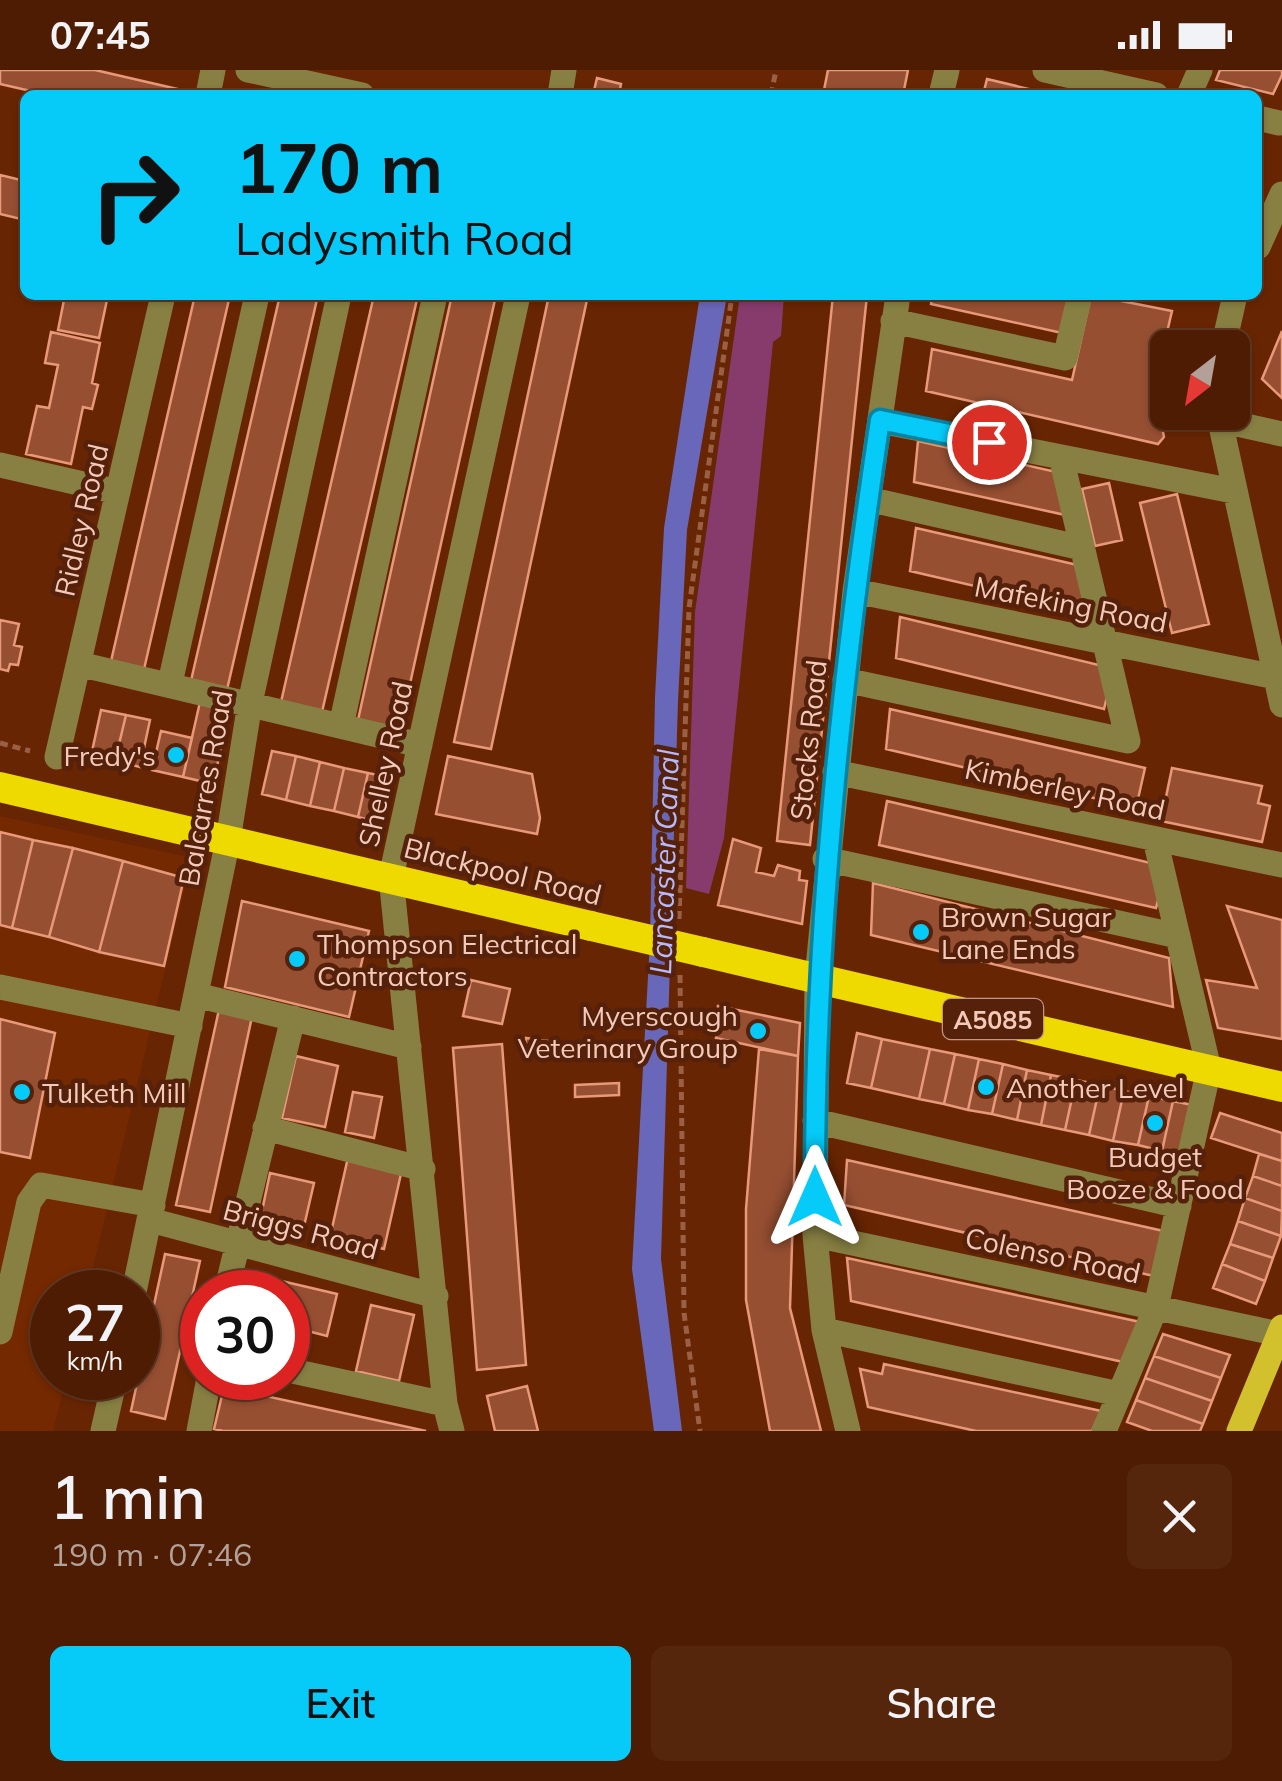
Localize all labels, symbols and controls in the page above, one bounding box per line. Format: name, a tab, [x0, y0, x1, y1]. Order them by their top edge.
text: 07:45	[50, 11, 151, 59]
text: 170 m	[235, 123, 443, 211]
icon: right	[70, 130, 200, 260]
text: Ladysmith Road	[235, 210, 574, 266]
north arrow	[1150, 330, 1250, 430]
map controls	[1150, 330, 1250, 430]
pin	[947, 400, 1032, 485]
icon: arrive	[962, 415, 1017, 470]
street label: Ridley Road	[46, 440, 116, 600]
street label: Mafeking Road	[972, 568, 1170, 640]
street label: Stocks Road	[782, 658, 834, 822]
street label: Shelley Road	[350, 678, 420, 850]
street label: Balcarres Road	[171, 687, 239, 889]
place label: Fredy's	[64, 738, 156, 773]
marker: Fredy's	[165, 744, 187, 766]
water label: Lancaster Canal	[641, 748, 687, 975]
street label: Kimberley Road	[962, 751, 1168, 827]
street label: Blackpool Road	[401, 830, 605, 912]
place label: Brown Sugar Lane Ends	[941, 899, 1112, 966]
marker: Brown Sugar Lane Ends	[910, 921, 932, 943]
place label: Thompson Electrical Contractors	[317, 926, 577, 993]
marker: Thompson Electrical Contractors	[286, 948, 308, 970]
place label: Myerscough Veterinary Group	[517, 998, 738, 1065]
road number: A5085	[943, 999, 1043, 1039]
marker: Myerscough Veterinary Group	[747, 1020, 769, 1042]
place label: Another Level	[1006, 1070, 1184, 1105]
place label: Tulketh Mill	[42, 1075, 187, 1110]
marker: Another Level	[975, 1076, 997, 1098]
marker: Tulketh Mill	[11, 1081, 33, 1103]
marker: Budget Booze & Food	[1144, 1112, 1166, 1134]
place label: Budget Booze & Food	[1066, 1139, 1244, 1206]
position arrow	[763, 1145, 867, 1249]
street label: Briggs Road	[219, 1191, 383, 1267]
street label: Colenso Road	[962, 1219, 1144, 1291]
speed limit sign: 30	[180, 1270, 310, 1400]
text: 27	[65, 1291, 125, 1354]
text: km/h	[67, 1345, 123, 1376]
text: 1 min	[50, 1459, 206, 1534]
button: close	[1127, 1464, 1232, 1569]
text: 190 m · 07:46	[50, 1534, 252, 1574]
button: Exit	[50, 1646, 631, 1761]
button: Share	[651, 1646, 1232, 1761]

